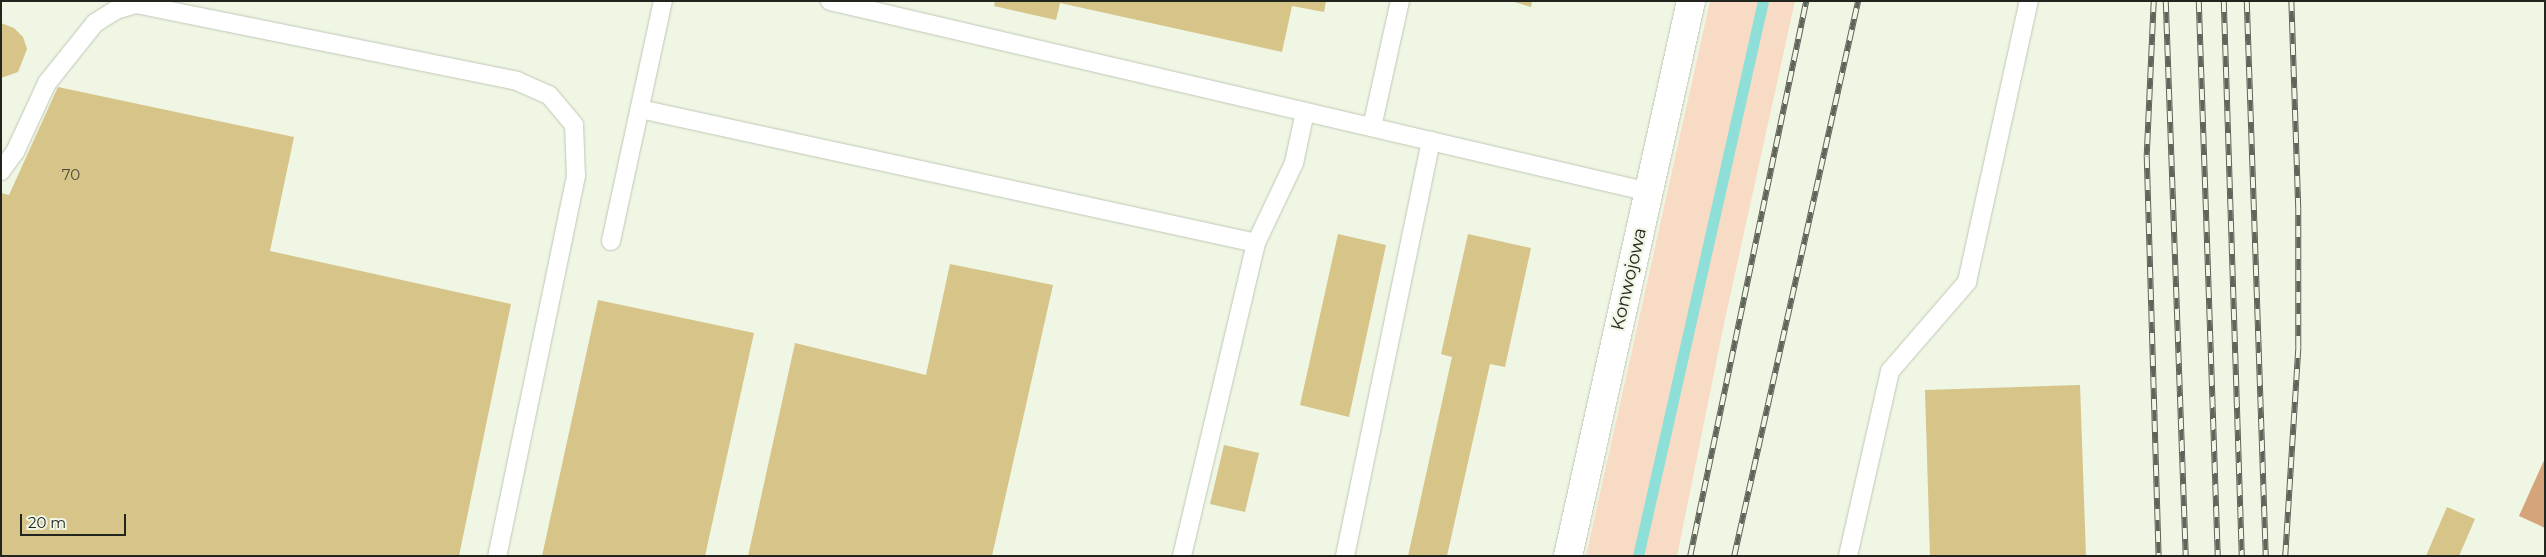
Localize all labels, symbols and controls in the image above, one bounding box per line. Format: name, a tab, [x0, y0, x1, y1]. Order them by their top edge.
house number: 70	[62, 166, 80, 184]
street label: Konwojowa	[1607, 226, 1651, 332]
scale bar	[22, 504, 129, 536]
text: 20 m	[28, 513, 66, 532]

